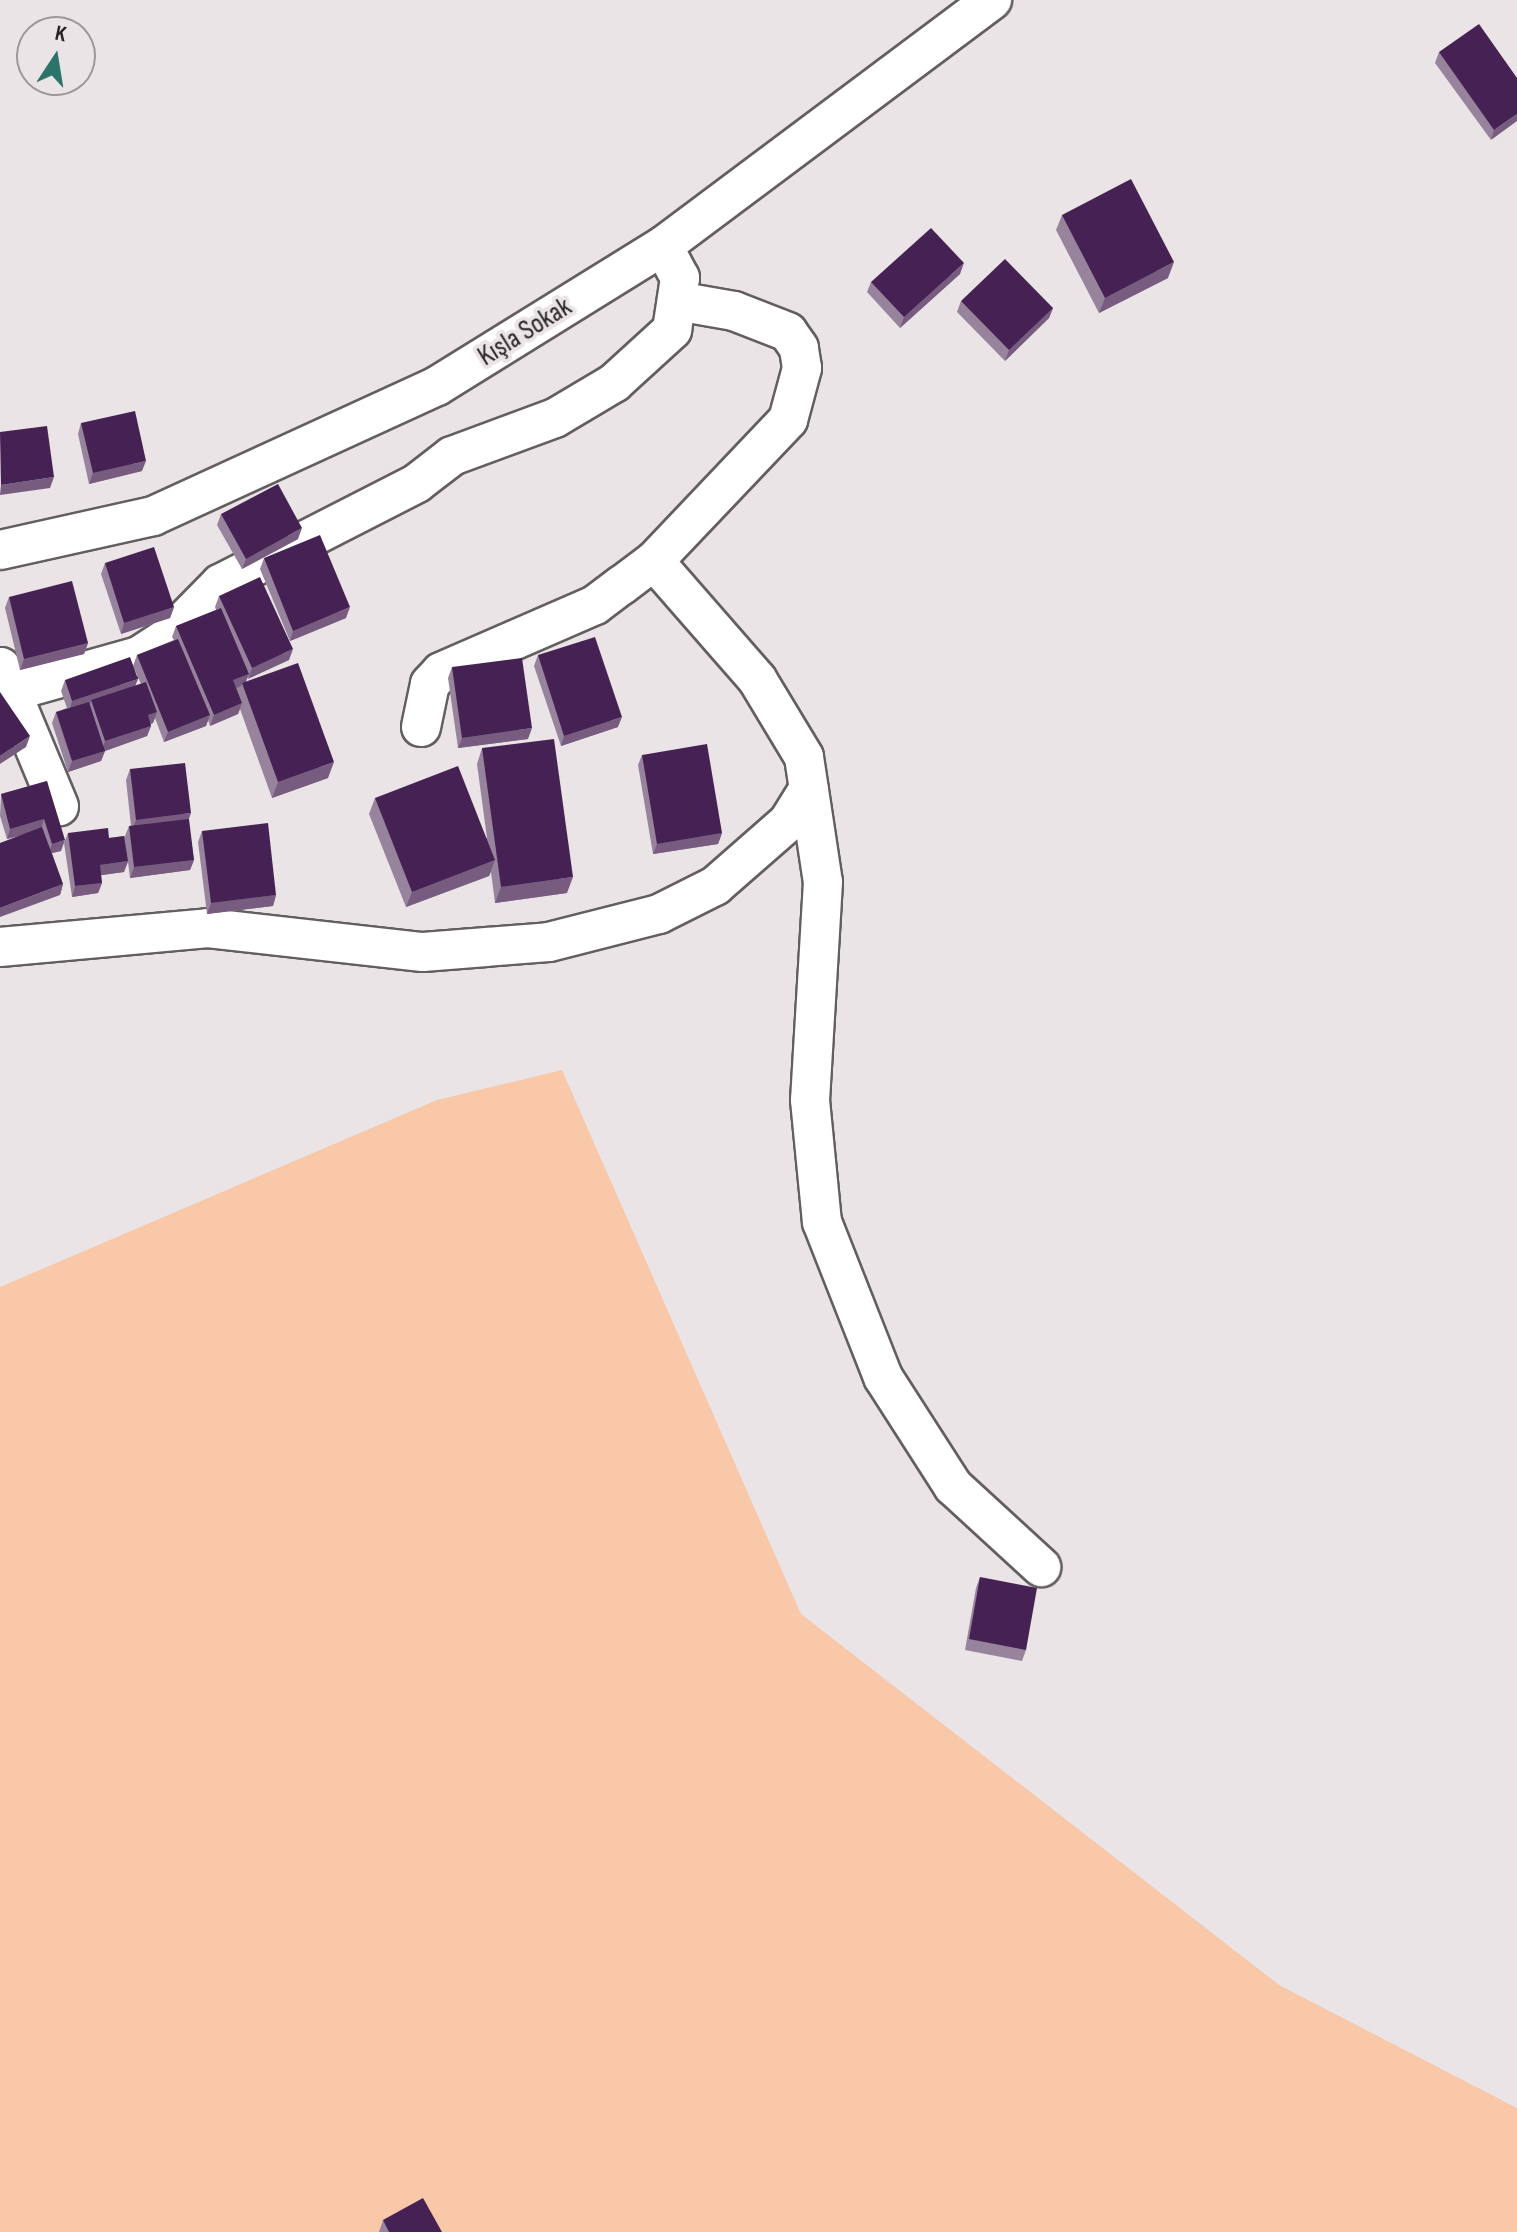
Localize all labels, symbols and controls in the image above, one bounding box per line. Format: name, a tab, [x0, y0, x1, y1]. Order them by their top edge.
north arrow	[16, 16, 96, 96]
text: K	[53, 20, 69, 48]
street label: Kışla Sokak	[472, 290, 578, 374]

